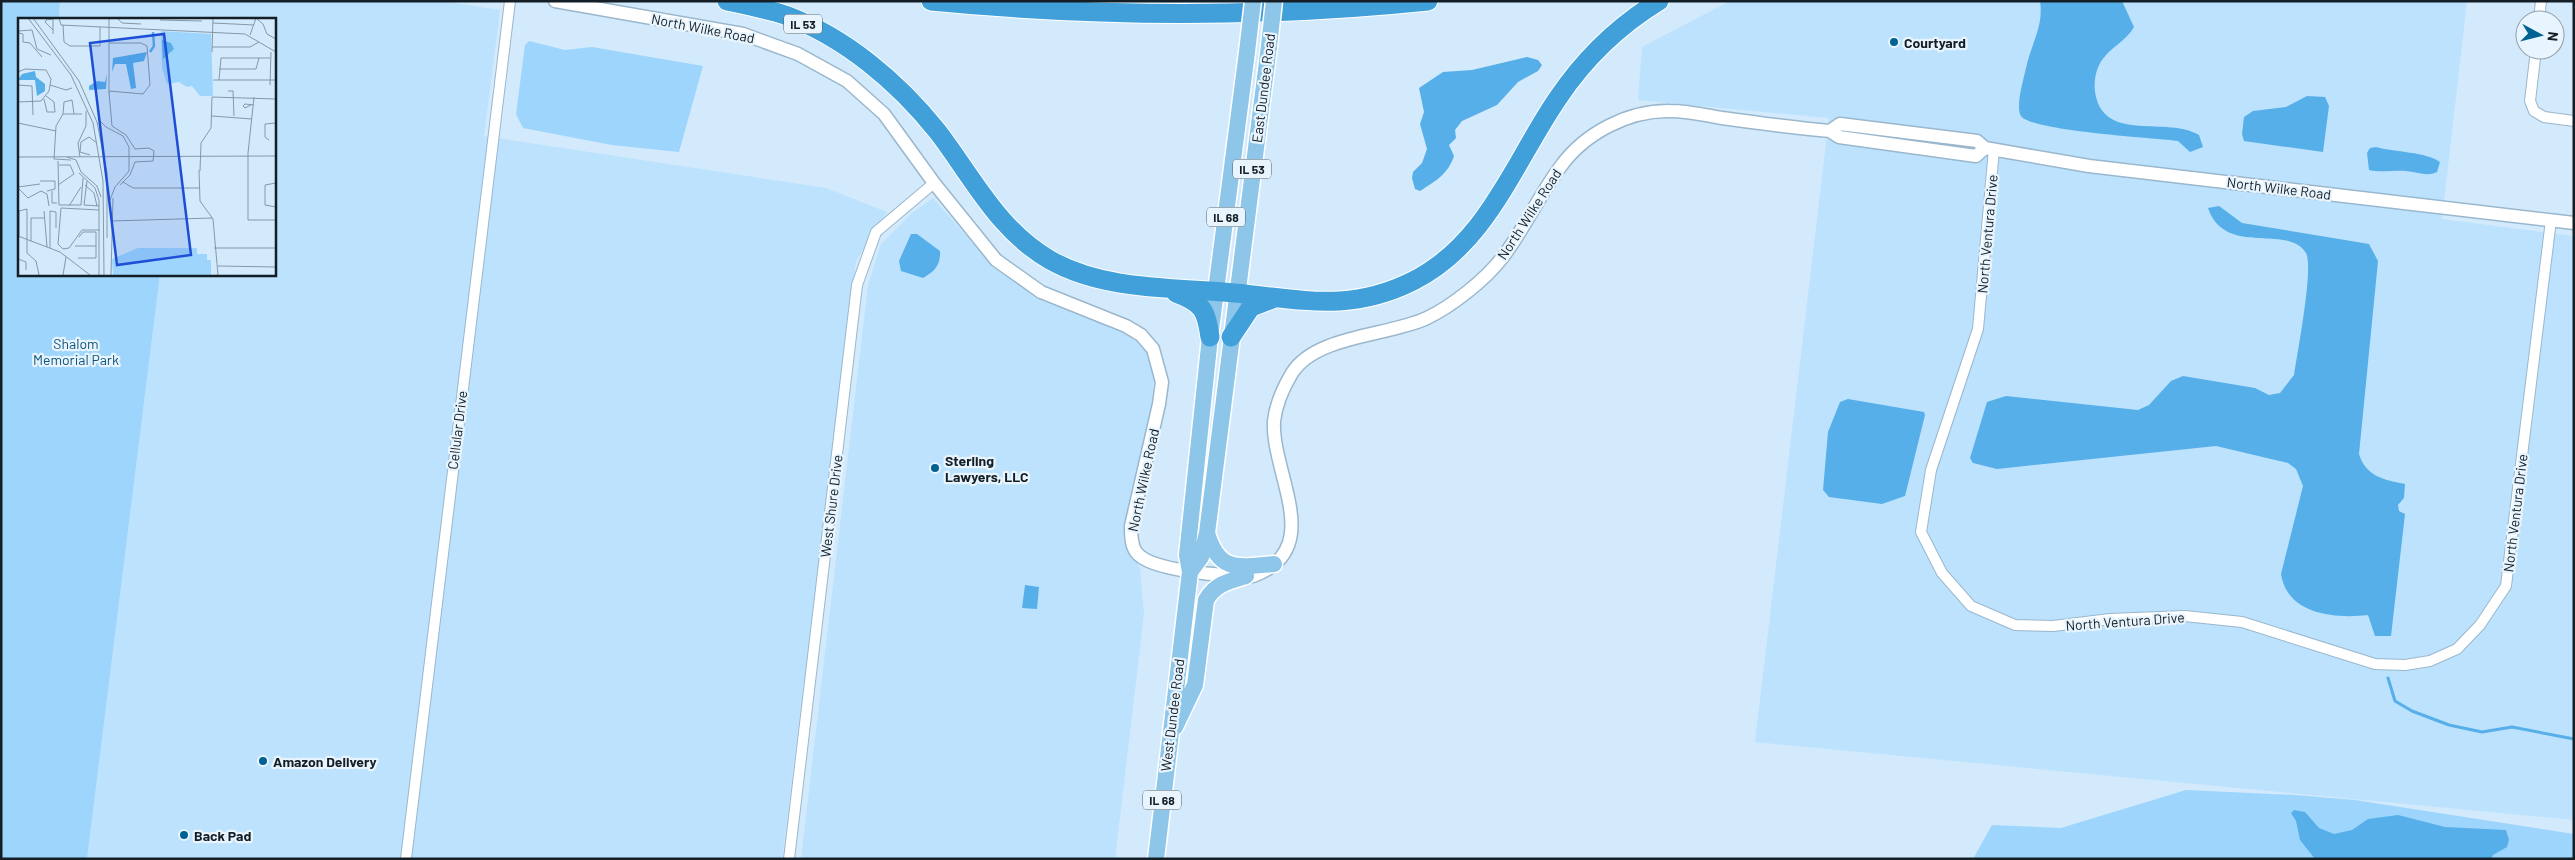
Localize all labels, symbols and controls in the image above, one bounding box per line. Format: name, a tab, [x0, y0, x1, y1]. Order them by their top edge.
street label: North Wilke Road	[650, 10, 756, 46]
north arrow	[2515, 10, 2565, 60]
road number: IL 53	[784, 14, 822, 34]
inset map	[18, 18, 275, 275]
text: N	[2544, 31, 2562, 42]
street label: East Dundee Road	[1248, 32, 1278, 144]
place label: Courtyard	[1904, 34, 1966, 51]
marker: Courtyard	[1888, 36, 1900, 48]
road number: IL 53	[1233, 160, 1271, 178]
street label: North Wilke Road	[1493, 165, 1565, 263]
street label: North Wilke Road	[2226, 173, 2332, 203]
street label: North Ventura Drive	[1973, 174, 2001, 294]
road number: IL 68	[1207, 208, 1245, 226]
park label: Shalom Memorial Park	[33, 335, 119, 368]
street label: Cellular Drive	[444, 390, 470, 470]
street label: North Wilke Road	[1124, 427, 1162, 533]
place label: Sterling Lawyers, LLC	[945, 452, 1029, 485]
street label: North Ventura Drive	[2499, 453, 2531, 573]
street label: West Shure Drive	[816, 454, 846, 558]
marker: Sterling Lawyers, LLC	[929, 462, 941, 474]
street label: North Ventura Drive	[2065, 608, 2185, 634]
street label: West Dundee Road	[1157, 658, 1187, 772]
place label: Amazon Delivery	[273, 753, 377, 770]
marker: Amazon Delivery	[257, 755, 269, 767]
road number: IL 68	[1143, 790, 1181, 810]
place label: Back Pad	[194, 827, 251, 844]
marker: Back Pad	[178, 829, 190, 841]

